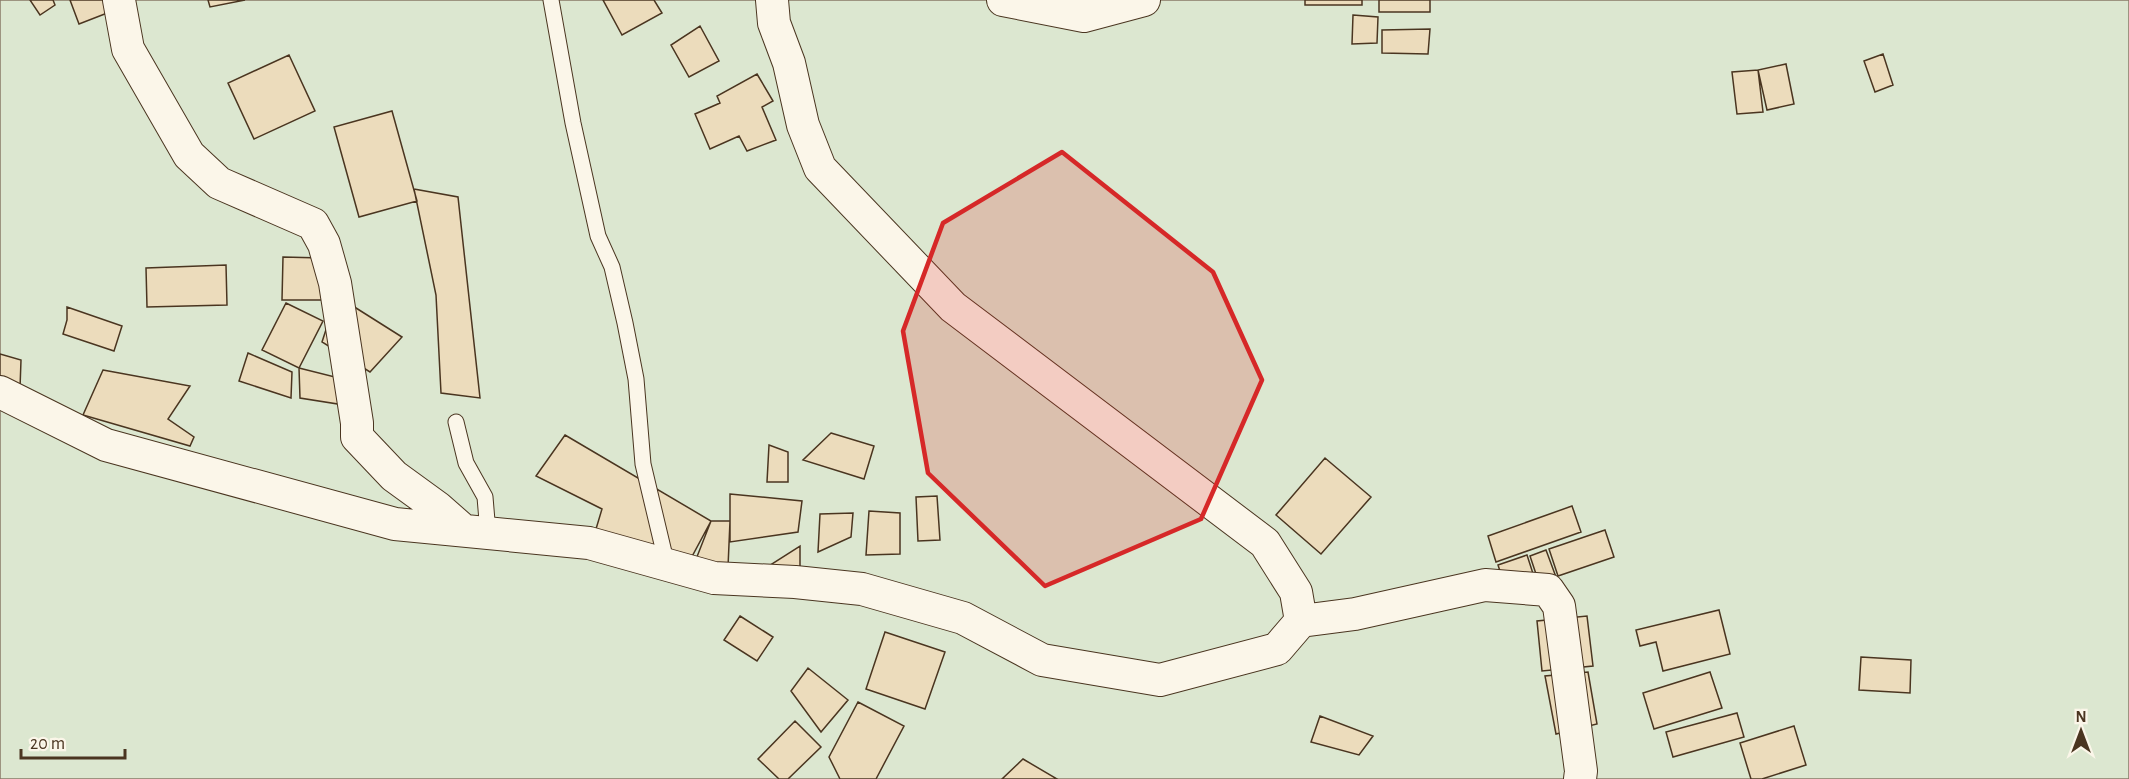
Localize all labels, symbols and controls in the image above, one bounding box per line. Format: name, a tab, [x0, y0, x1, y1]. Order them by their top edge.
north arrow	[2051, 701, 2111, 761]
text: N	[2075, 709, 2087, 725]
scale bar	[21, 722, 124, 760]
text: 20 m	[30, 735, 65, 753]

